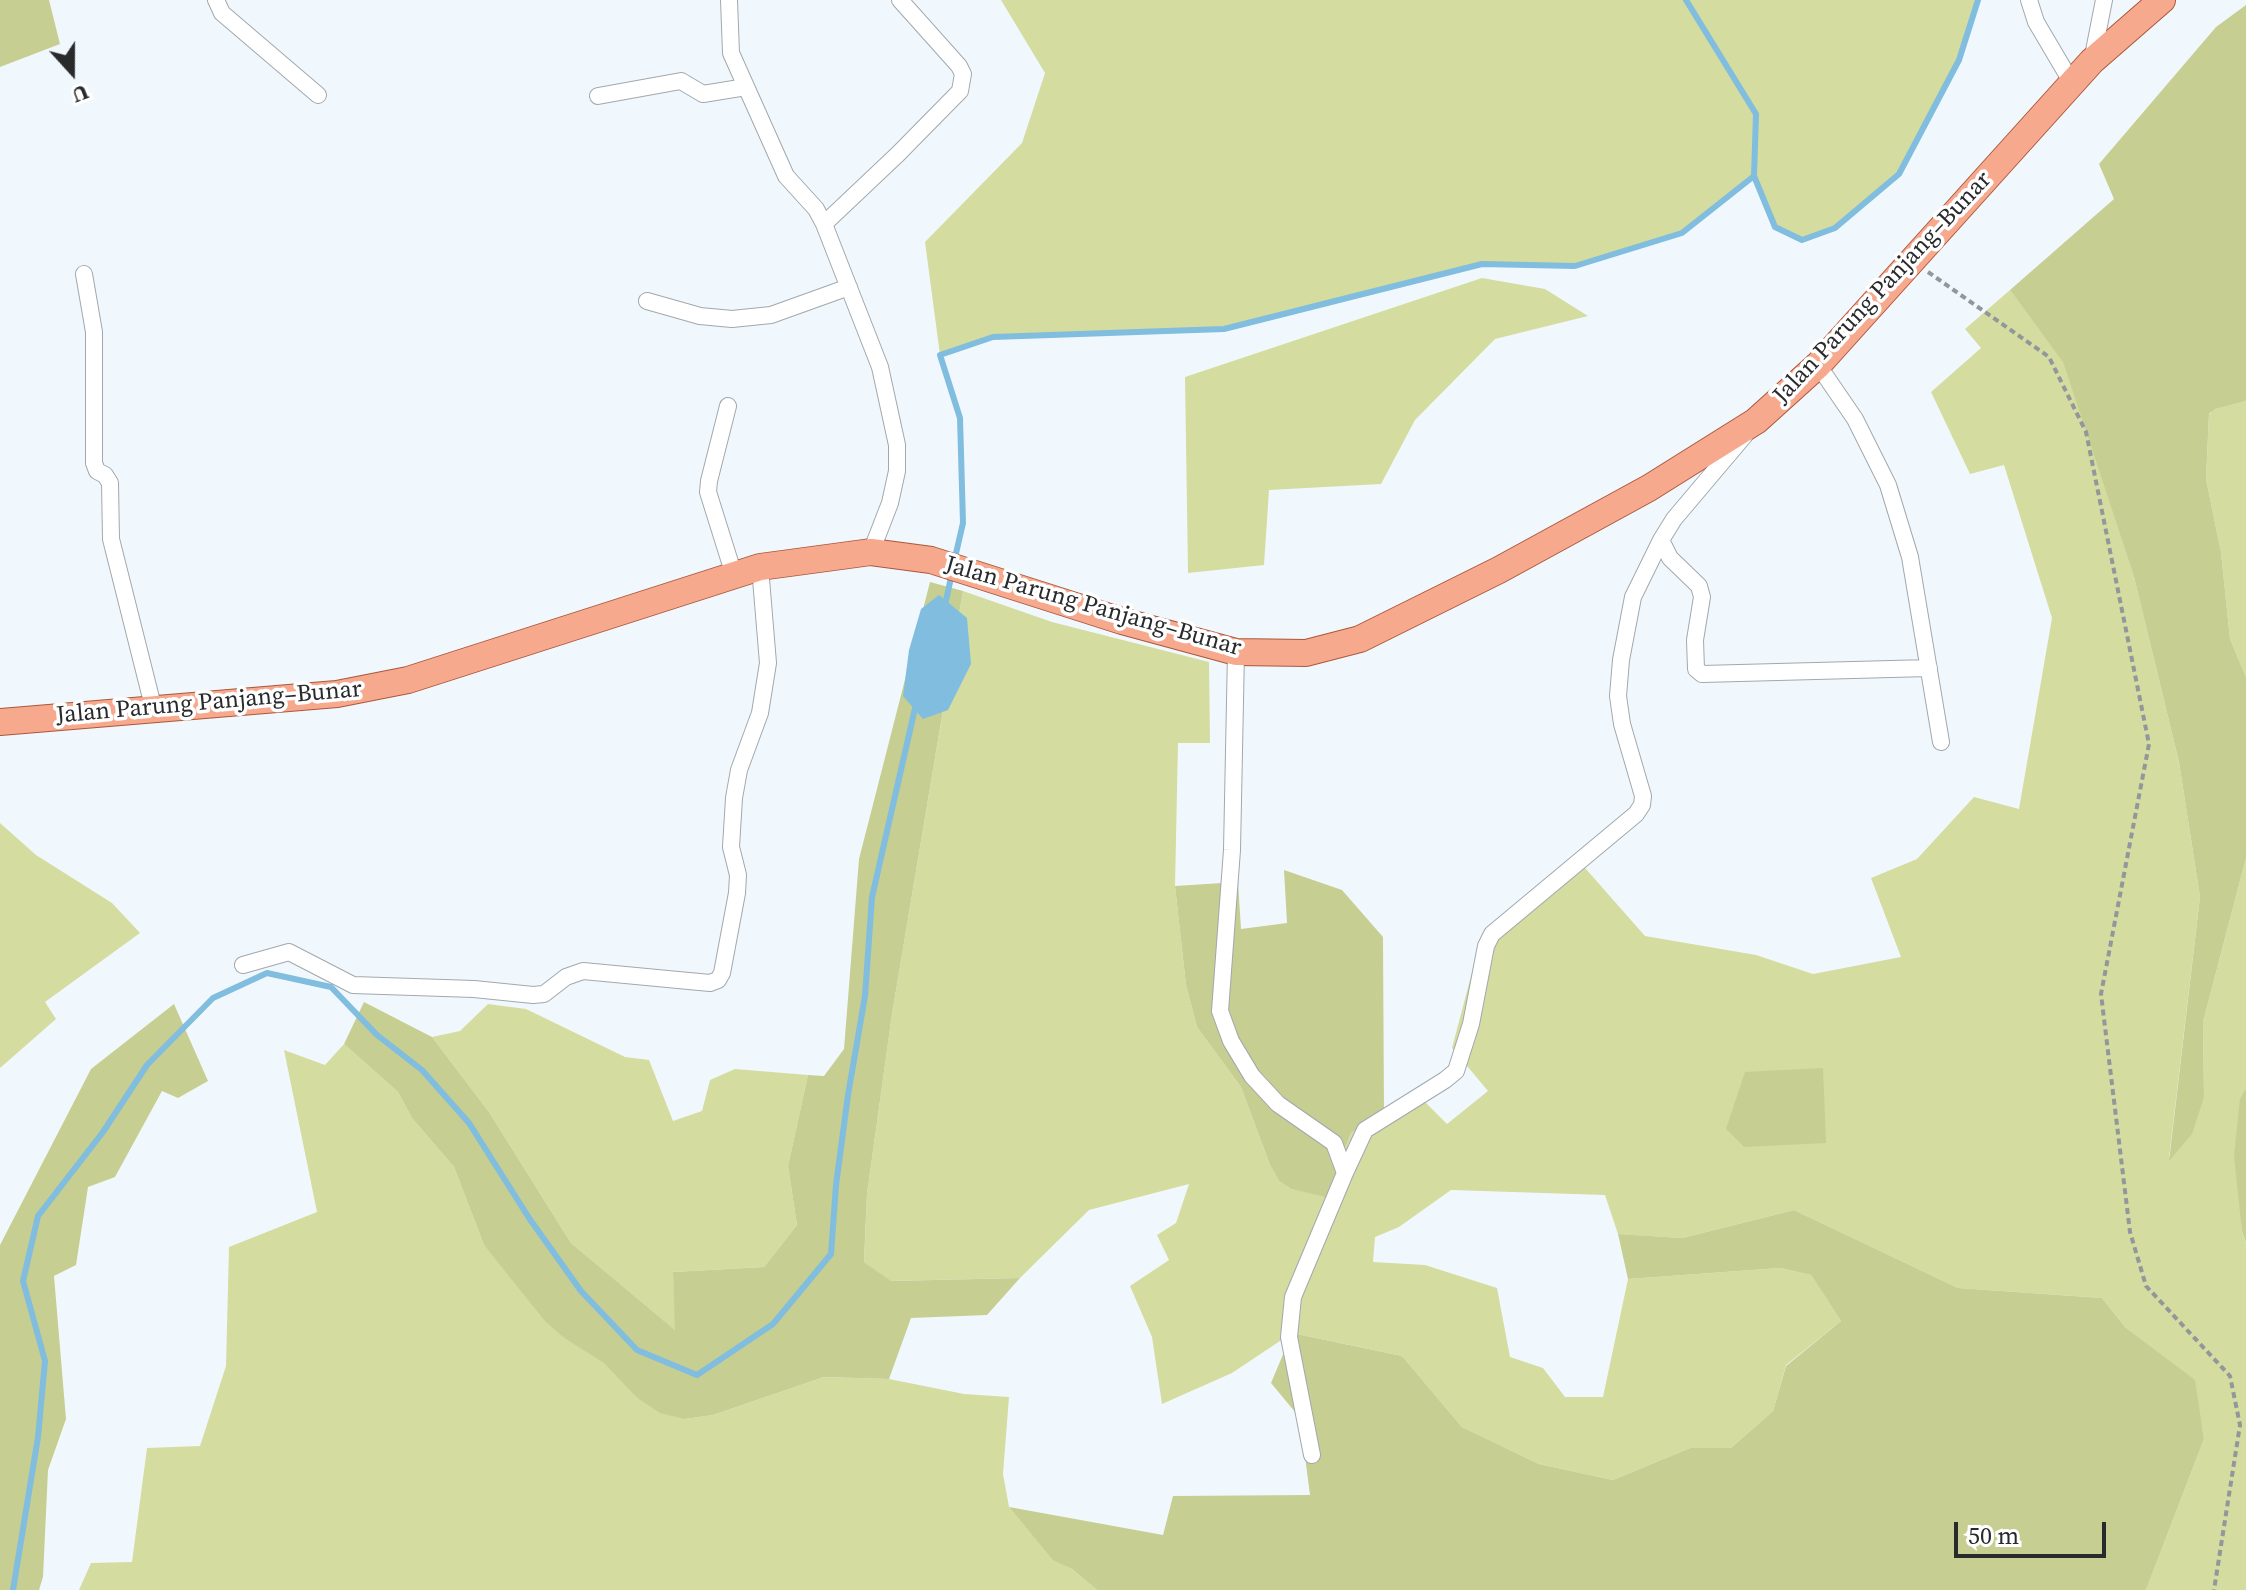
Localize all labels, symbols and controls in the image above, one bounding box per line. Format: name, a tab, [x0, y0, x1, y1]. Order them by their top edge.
north arrow	[32, 32, 112, 112]
text: U	[68, 78, 93, 111]
street label: Jalan Parung Panjang–Bunar	[1768, 166, 1998, 410]
street label: Jalan Parung Panjang–Bunar	[942, 551, 1244, 663]
street label: Jalan Parung Panjang–Bunar	[55, 675, 363, 731]
scale bar	[1958, 1506, 2110, 1556]
text: 50 m	[1968, 1519, 2019, 1552]

